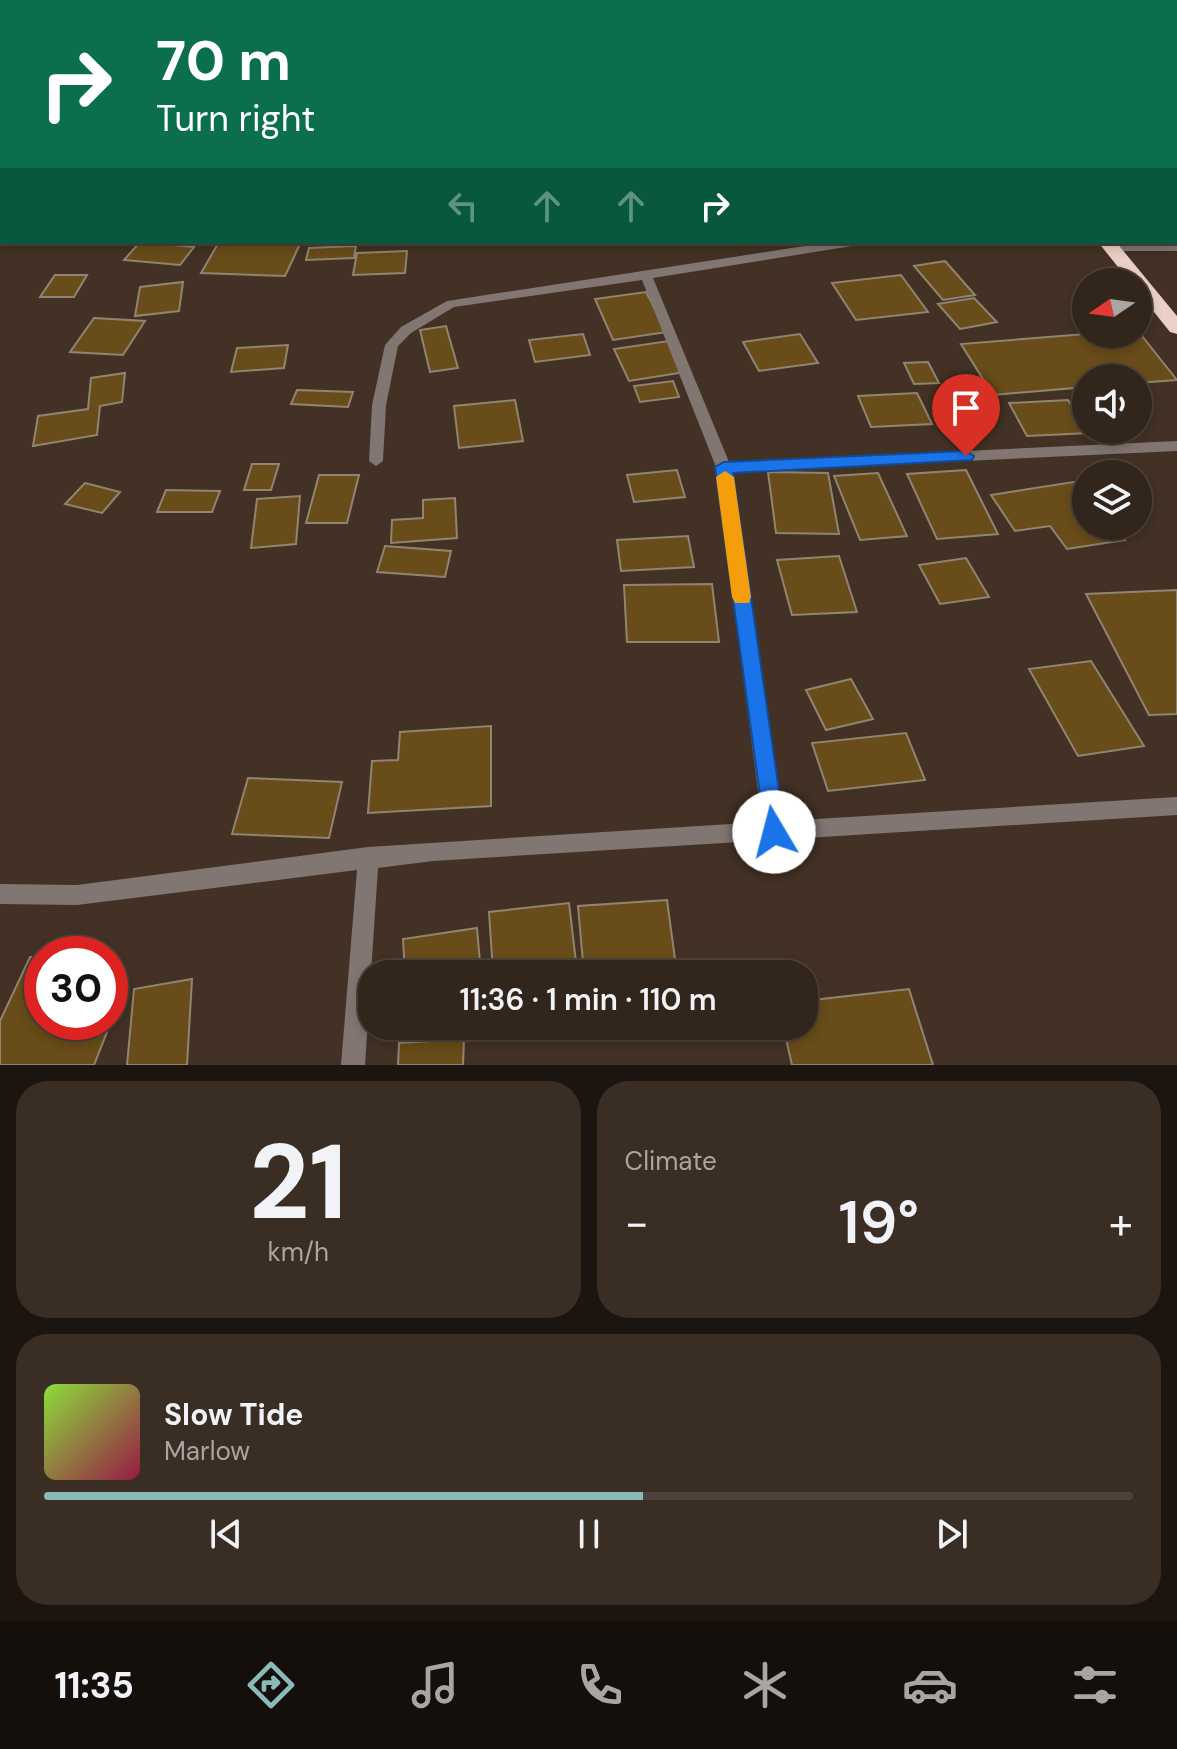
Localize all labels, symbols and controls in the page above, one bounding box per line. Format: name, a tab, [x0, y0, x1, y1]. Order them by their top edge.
text: 70 m	[156, 24, 291, 97]
icon: right	[24, 32, 128, 136]
text: Turn right	[156, 95, 315, 142]
icon: left	[441, 184, 485, 228]
icon: ahead	[525, 184, 569, 228]
icon: ahead	[609, 184, 653, 228]
icon: right	[693, 184, 737, 228]
north arrow	[1072, 268, 1152, 348]
map controls	[1072, 268, 1152, 540]
button: sound	[1072, 364, 1152, 444]
pin	[932, 374, 1000, 456]
icon: arrive	[944, 386, 988, 430]
button: layers	[1072, 460, 1152, 540]
position arrow	[732, 790, 816, 874]
speed limit sign: 30	[24, 936, 128, 1040]
text: 11:36 · 1 min · 110 m	[460, 980, 716, 1019]
text: 21	[249, 1115, 347, 1250]
text: Climate	[625, 1144, 717, 1178]
text: 19°	[839, 1183, 919, 1262]
text: −	[625, 1194, 649, 1252]
text: +	[1109, 1194, 1133, 1252]
text: km/h	[268, 1235, 329, 1269]
text: Slow Tide	[164, 1395, 303, 1434]
text: Marlow	[164, 1434, 250, 1468]
icon: previous	[204, 1512, 248, 1556]
icon: pause	[567, 1512, 611, 1556]
icon: next	[930, 1512, 974, 1556]
icon: directions	[243, 1657, 299, 1713]
icon: music	[407, 1657, 463, 1713]
icon: phone	[572, 1657, 628, 1713]
icon: climate	[737, 1657, 793, 1713]
icon: car	[902, 1657, 958, 1713]
icon: filters	[1067, 1657, 1123, 1713]
text: 11:35	[54, 1662, 134, 1709]

